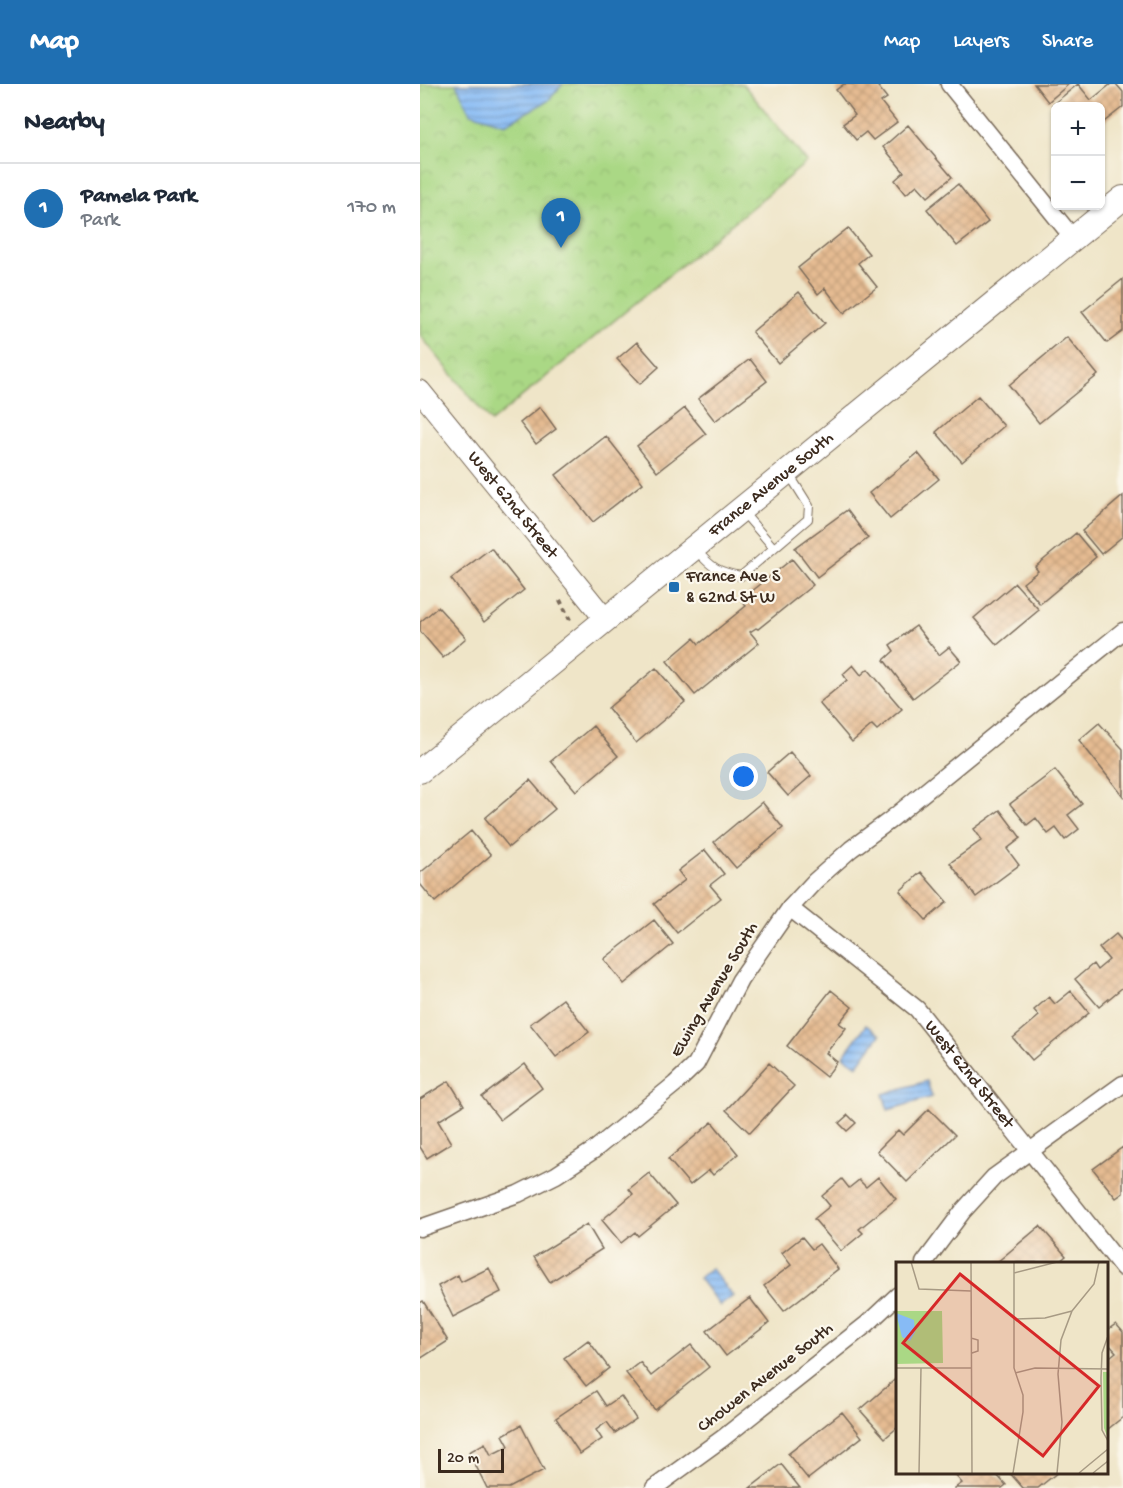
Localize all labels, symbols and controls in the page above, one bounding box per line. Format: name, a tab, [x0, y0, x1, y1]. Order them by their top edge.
text: Map	[30, 26, 79, 59]
text: Map	[884, 30, 920, 55]
text: Layers	[953, 30, 1009, 55]
text: Share	[1042, 30, 1093, 55]
map controls	[1051, 102, 1105, 210]
button: +	[1051, 102, 1105, 156]
text: Nearby	[24, 108, 105, 139]
button: −	[1051, 156, 1105, 210]
text: Pamela Park	[81, 184, 197, 210]
text: 1	[39, 197, 48, 220]
text: 170 m	[347, 197, 396, 220]
pin: 1	[542, 198, 580, 248]
text: Park	[81, 210, 119, 233]
street label: France Avenue South	[703, 427, 838, 543]
street label: West 62nd Street	[463, 447, 563, 564]
place label: France Ave S & 62nd St W	[685, 567, 781, 609]
marker: France Ave S & 62nd St W	[667, 580, 681, 594]
your location	[729, 762, 758, 791]
street label: Ewing Avenue South	[666, 918, 764, 1061]
street label: West 62nd Street	[920, 1016, 1020, 1134]
inset map	[896, 1262, 1108, 1473]
street label: Chowen Avenue South	[694, 1318, 838, 1437]
scale bar	[438, 1446, 504, 1474]
text: 20 m	[447, 1450, 479, 1469]

